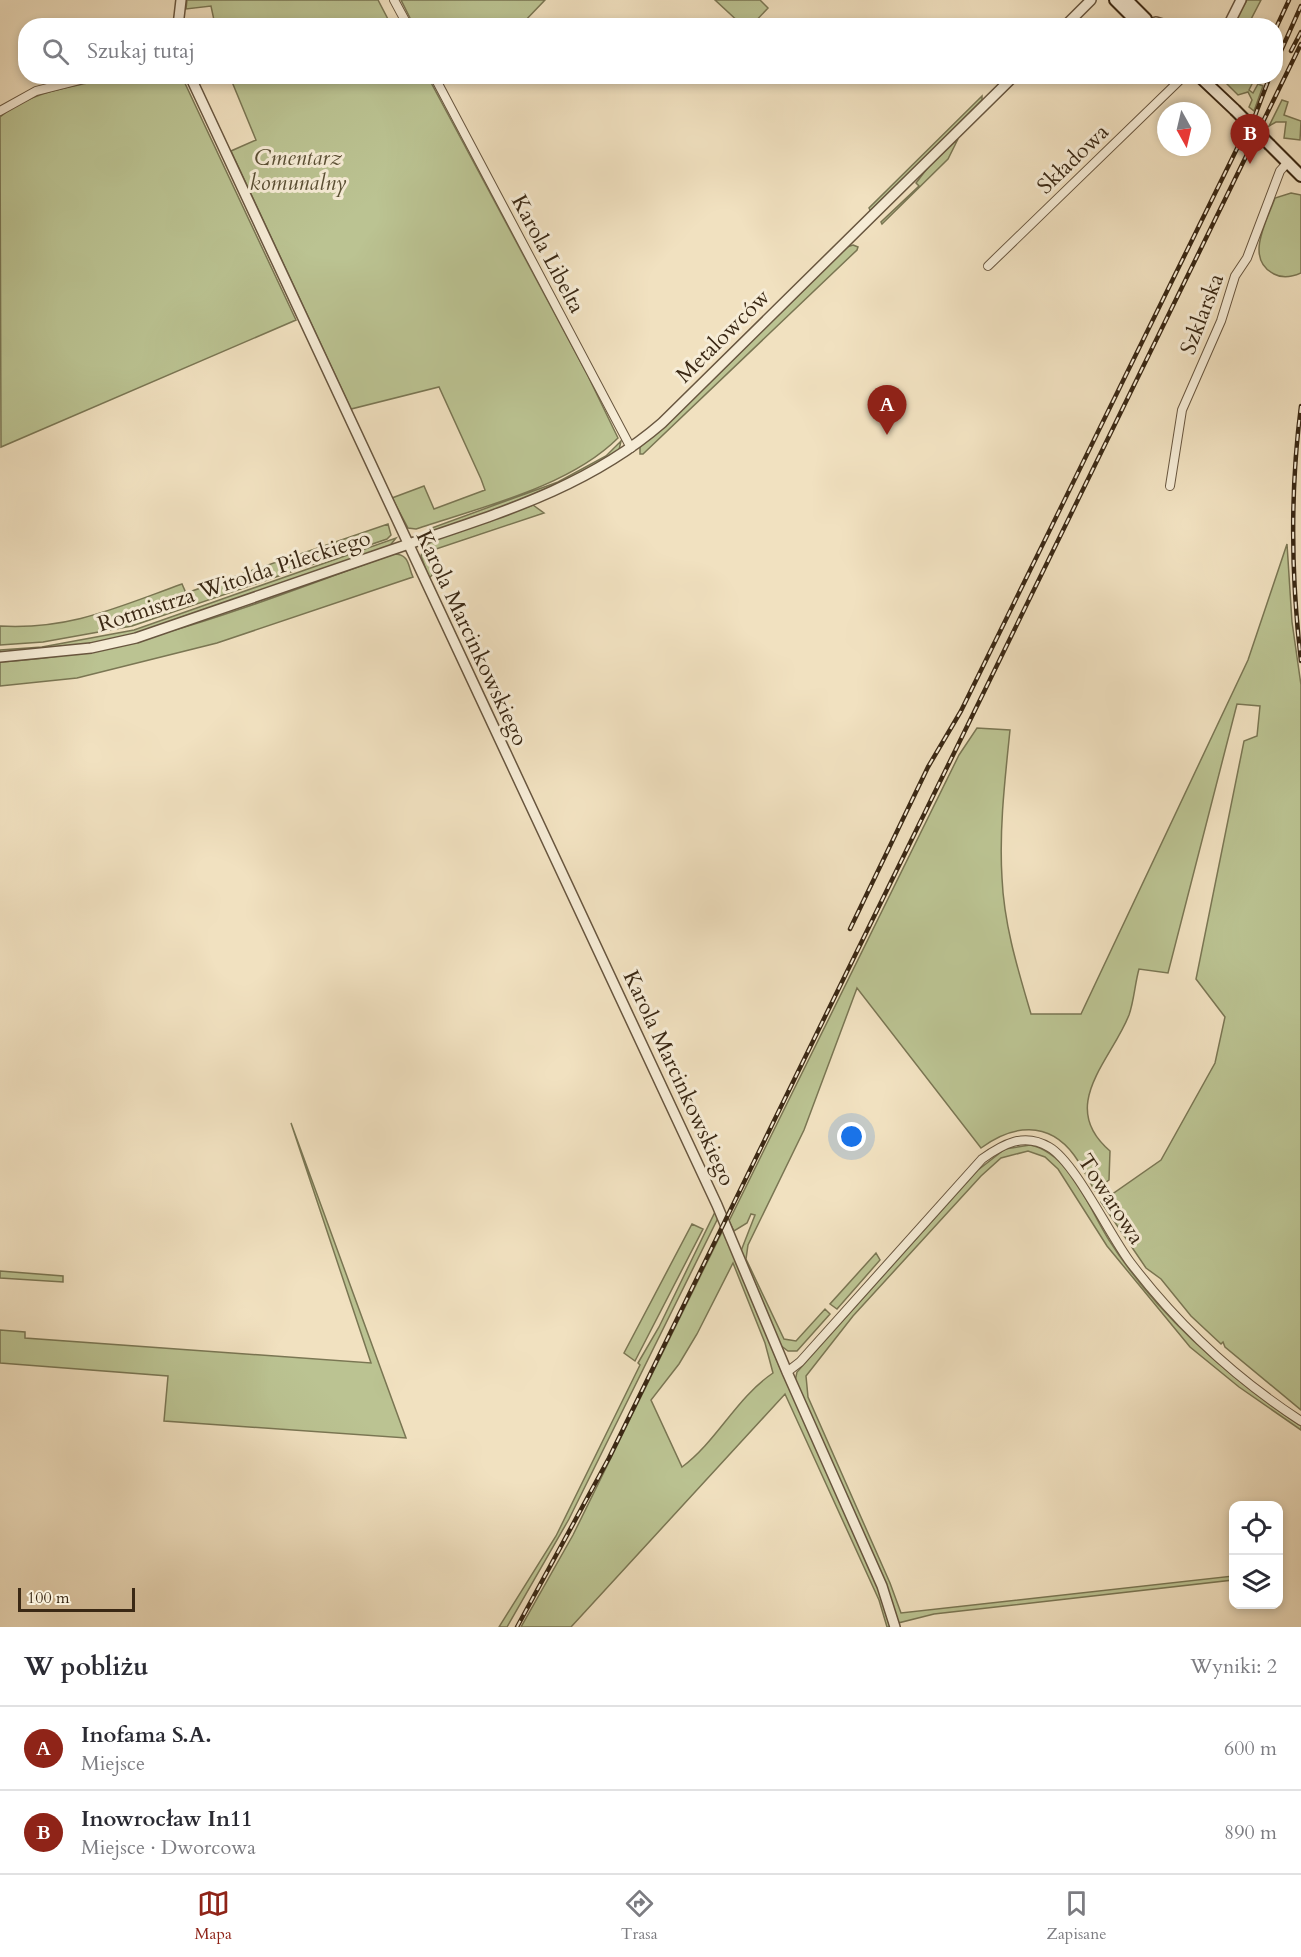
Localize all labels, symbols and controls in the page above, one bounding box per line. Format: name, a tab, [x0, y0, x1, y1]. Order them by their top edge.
search box	[18, 18, 1283, 84]
icon: search	[39, 35, 72, 68]
text: Szukaj tutaj	[87, 36, 195, 66]
north arrow	[1157, 102, 1211, 156]
pin: B	[1230, 114, 1270, 164]
street label: Składowa	[1031, 117, 1116, 201]
park label: Cmentarz komunalny	[249, 143, 347, 198]
street label: Karola Libelta	[504, 189, 592, 319]
street label: Szklarska	[1173, 269, 1231, 359]
street label: Metalowców	[669, 282, 777, 390]
pin: A	[868, 386, 906, 435]
street label: Rotmistrza Witolda Pileckiego	[94, 523, 374, 639]
street label: Karola Marcinkowskiego	[409, 525, 535, 751]
street label: Karola Marcinkowskiego	[616, 965, 742, 1191]
your location	[837, 1122, 866, 1151]
street label: Towarowa	[1071, 1148, 1152, 1250]
map controls	[1229, 1501, 1283, 1609]
button: locate	[1229, 1501, 1283, 1555]
button: layers	[1229, 1555, 1283, 1609]
scale bar	[18, 1585, 135, 1612]
text: 100 m	[27, 1587, 69, 1609]
text: W pobliżu	[24, 1649, 149, 1684]
text: Wyniki: 2	[1190, 1653, 1277, 1680]
text: Inofama S.A.	[81, 1720, 212, 1750]
text: A	[36, 1735, 51, 1762]
text: 600 m	[1224, 1735, 1277, 1762]
text: Miejsce	[81, 1750, 145, 1777]
text: Inowrocław In11	[81, 1804, 253, 1834]
text: B	[36, 1819, 51, 1846]
text: 890 m	[1224, 1819, 1277, 1846]
text: Miejsce · Dworcowa	[81, 1834, 256, 1861]
tab: Mapa	[194, 1887, 232, 1945]
tab: Trasa	[621, 1887, 658, 1945]
tab: Zapisane	[1047, 1887, 1107, 1945]

